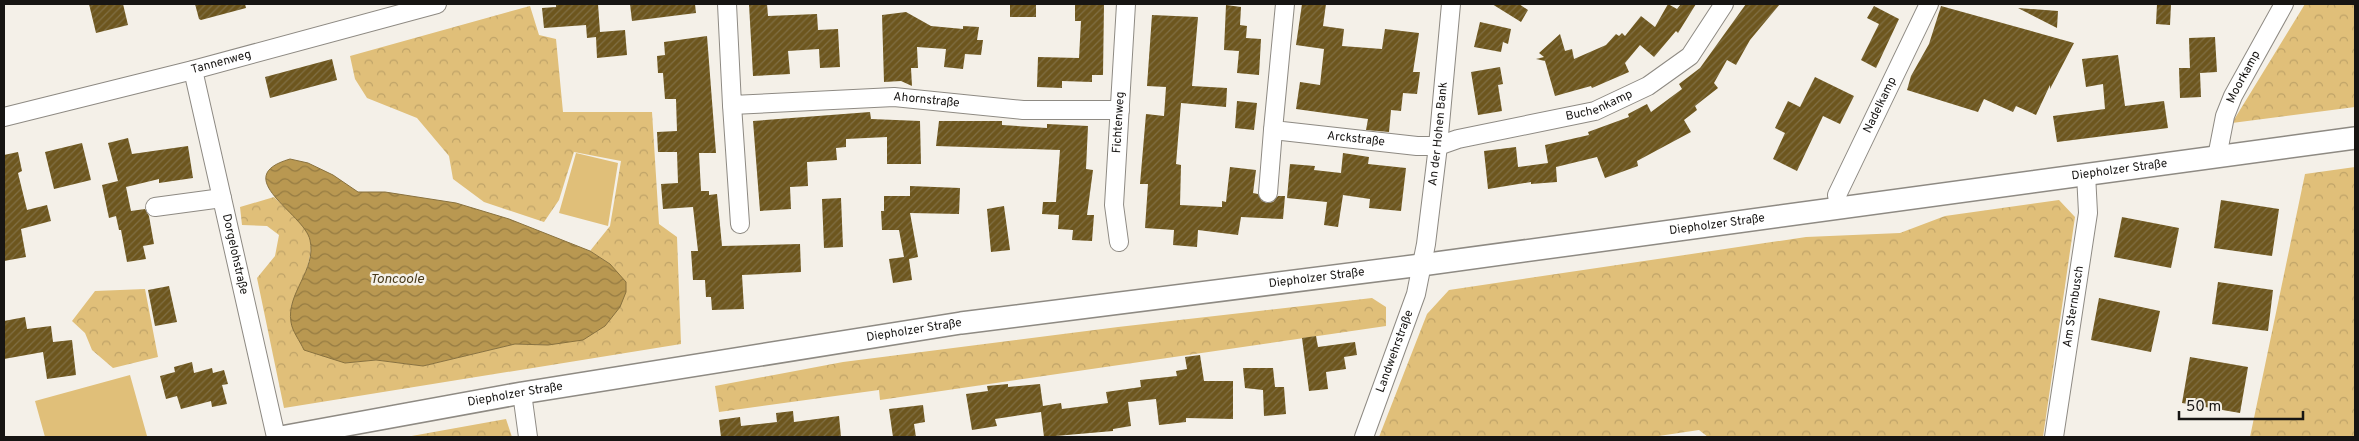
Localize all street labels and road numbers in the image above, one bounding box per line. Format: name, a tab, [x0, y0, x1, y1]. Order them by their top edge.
street label: Tannenweg	[189, 47, 253, 78]
street label: Moorkamp	[2223, 48, 2265, 106]
street label: Nadelkamp	[1860, 74, 1901, 136]
street label: An der Hohen Bank	[1425, 81, 1452, 187]
street label: Buchenkamp	[1564, 86, 1636, 125]
street label: Ahornstraße	[893, 89, 960, 112]
street label: Fichtenweg	[1109, 91, 1129, 154]
street label: Arckstraße	[1326, 128, 1386, 150]
street label: Diepholzer Straße	[2071, 156, 2168, 184]
street label: Diepholzer Straße	[1668, 210, 1766, 239]
street label: Dorgelohstraße	[218, 212, 252, 296]
street label: Diepholzer Straße	[1268, 264, 1365, 292]
street label: Am Sternbusch	[2060, 265, 2088, 348]
street label: Landwehrstraße	[1373, 308, 1417, 395]
street label: Diepholzer Straße	[865, 315, 963, 346]
street label: Diepholzer Straße	[466, 379, 564, 411]

